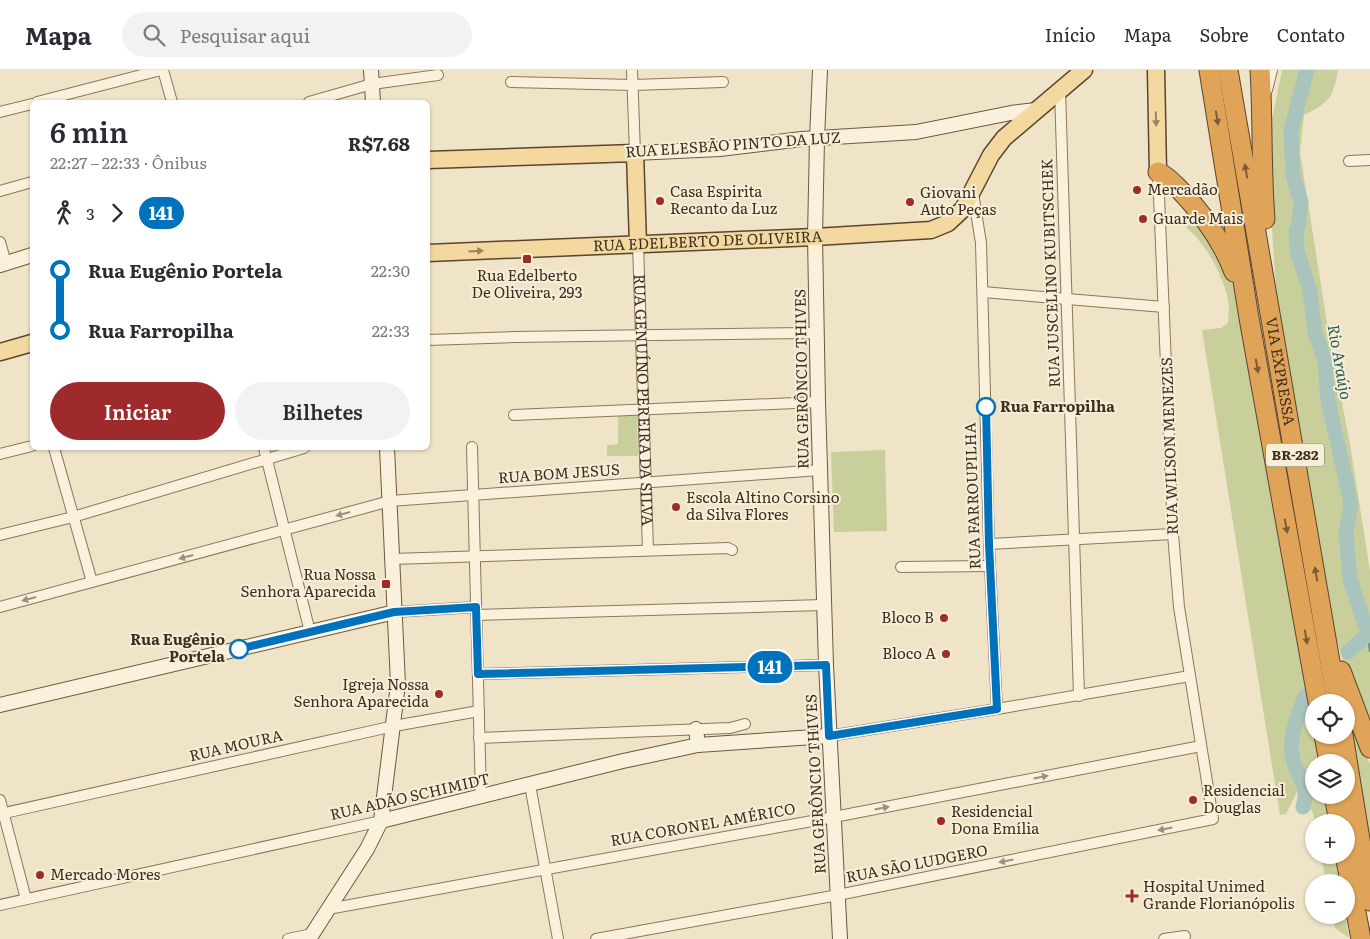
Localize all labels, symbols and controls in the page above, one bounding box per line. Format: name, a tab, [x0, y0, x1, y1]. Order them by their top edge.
search box	[122, 12, 472, 57]
text: Mapa	[25, 17, 92, 52]
icon: search	[140, 21, 168, 49]
text: Pesquisar aqui	[180, 21, 310, 49]
text: Início	[1045, 21, 1095, 48]
text: Mapa	[1123, 21, 1171, 48]
text: Sobre	[1199, 21, 1249, 48]
text: Contato	[1277, 21, 1345, 48]
text: 6 min	[50, 110, 128, 152]
one-way arrow	[1213, 110, 1221, 126]
one-way arrow	[1153, 111, 1161, 127]
street label: RUA ELESBÃO PINTO DA LUZ	[624, 125, 841, 163]
text: R$7.68	[348, 129, 410, 157]
text: 22:27 – 22:33 · Ônibus	[50, 150, 207, 174]
street label: RUA JUSCELINO KUBITSCHEK	[1034, 157, 1065, 388]
one-way arrow	[1241, 163, 1249, 179]
place label: Mercadão	[1147, 177, 1218, 200]
place label: Casa Espirita Recanto da Luz	[670, 179, 777, 219]
place label: Giovani Auto Peças	[920, 180, 997, 220]
marker: Mercadão	[1131, 184, 1143, 196]
marker: Casa Espirita Recanto da Luz	[654, 195, 666, 207]
marker: Giovani Auto Peças	[904, 196, 916, 208]
icon: walk	[50, 199, 78, 227]
icon: forward	[103, 199, 131, 227]
text: 141	[149, 199, 174, 226]
text: 3	[86, 201, 95, 225]
place label: Guarde Mais	[1153, 206, 1243, 229]
marker: Guarde Mais	[1137, 213, 1149, 225]
street label: RUA EDELBERTO DE OLIVEIRA	[593, 224, 823, 256]
one-way arrow	[468, 246, 484, 254]
marker: Rua Edelberto De Oliveira, 293	[521, 253, 533, 265]
text: Rua Eugênio Portela	[88, 256, 283, 284]
text: 22:30	[371, 258, 410, 282]
place label: Rua Edelberto De Oliveira, 293	[471, 263, 583, 303]
street label: RUA GENUÍNO PEREIRA DA SILVA	[629, 274, 660, 526]
street label: RUA GERÔNCIO THIVES	[787, 289, 814, 469]
street label: VIA EXPRESSA	[1261, 315, 1302, 427]
text: Rua Farropilha	[88, 316, 234, 344]
text: 22:33	[372, 318, 410, 342]
water label: Rio Araújo	[1323, 322, 1359, 401]
street label: RUA WILSON MENEZES	[1154, 357, 1183, 535]
one-way arrow	[1254, 358, 1262, 374]
button: Iniciar	[50, 382, 225, 440]
button: Bilhetes	[235, 382, 410, 440]
place label: Rua Farropilha	[1000, 394, 1115, 417]
marker: Rua Farropilha	[976, 397, 996, 417]
street label: RUA FARROUPILHA	[957, 422, 986, 570]
road number: BR-282	[1266, 444, 1324, 466]
street label: RUA BOM JESUS	[497, 457, 621, 488]
place label: Escola Altino Corsino da Silva Flores	[686, 485, 840, 525]
marker: Escola Altino Corsino da Silva Flores	[670, 501, 682, 513]
one-way arrow	[335, 510, 350, 518]
one-way arrow	[1282, 518, 1290, 534]
one-way arrow	[178, 553, 193, 561]
place label: Rua Nossa Senhora Aparecida	[240, 562, 377, 602]
one-way arrow	[1311, 566, 1319, 582]
marker: Rua Nossa Senhora Aparecida	[380, 578, 392, 590]
one-way arrow	[21, 595, 37, 603]
place label: Bloco B	[881, 605, 934, 628]
marker: Bloco B	[938, 612, 950, 624]
place label: Rua Eugênio Portela	[130, 627, 225, 667]
one-way arrow	[1302, 630, 1310, 646]
marker: Rua Eugênio Portela	[229, 639, 249, 659]
place label: Bloco A	[882, 641, 936, 664]
marker: Bloco A	[940, 648, 952, 660]
line badge: 141	[741, 651, 799, 683]
text: 141	[757, 653, 783, 680]
place label: Igreja Nossa Senhora Aparecida	[293, 672, 430, 712]
marker: Igreja Nossa Senhora Aparecida	[433, 688, 445, 700]
street label: RUA GERÔNCIO THIVES	[798, 693, 831, 875]
map controls	[1305, 694, 1355, 924]
button: locate	[1305, 694, 1355, 744]
street label: RUA MOURA	[187, 723, 285, 766]
button: layers	[1305, 754, 1355, 804]
street label: RUA ADÃO SCHIMIDT	[327, 766, 492, 825]
one-way arrow	[1034, 773, 1049, 781]
place label: Residencial Douglas	[1203, 778, 1285, 818]
marker: Residencial Douglas	[1187, 794, 1199, 806]
street label: RUA CORONEL AMÉRICO	[608, 796, 797, 851]
place label: Residencial Dona Emília	[951, 799, 1040, 839]
one-way arrow	[874, 803, 890, 811]
button: +	[1305, 814, 1355, 864]
marker: Residencial Dona Emília	[935, 815, 947, 827]
one-way arrow	[1157, 825, 1173, 833]
street label: RUA SÃO LUDGERO	[844, 838, 990, 888]
one-way arrow	[997, 858, 1013, 866]
place label: Mercado Mores	[50, 862, 161, 885]
marker: Mercado Mores	[34, 869, 46, 881]
place label: Hospital Unimed Grande Florianópolis	[1143, 874, 1295, 914]
button: −	[1305, 874, 1355, 924]
marker: Hospital Unimed Grande Florianópolis	[1125, 889, 1139, 903]

